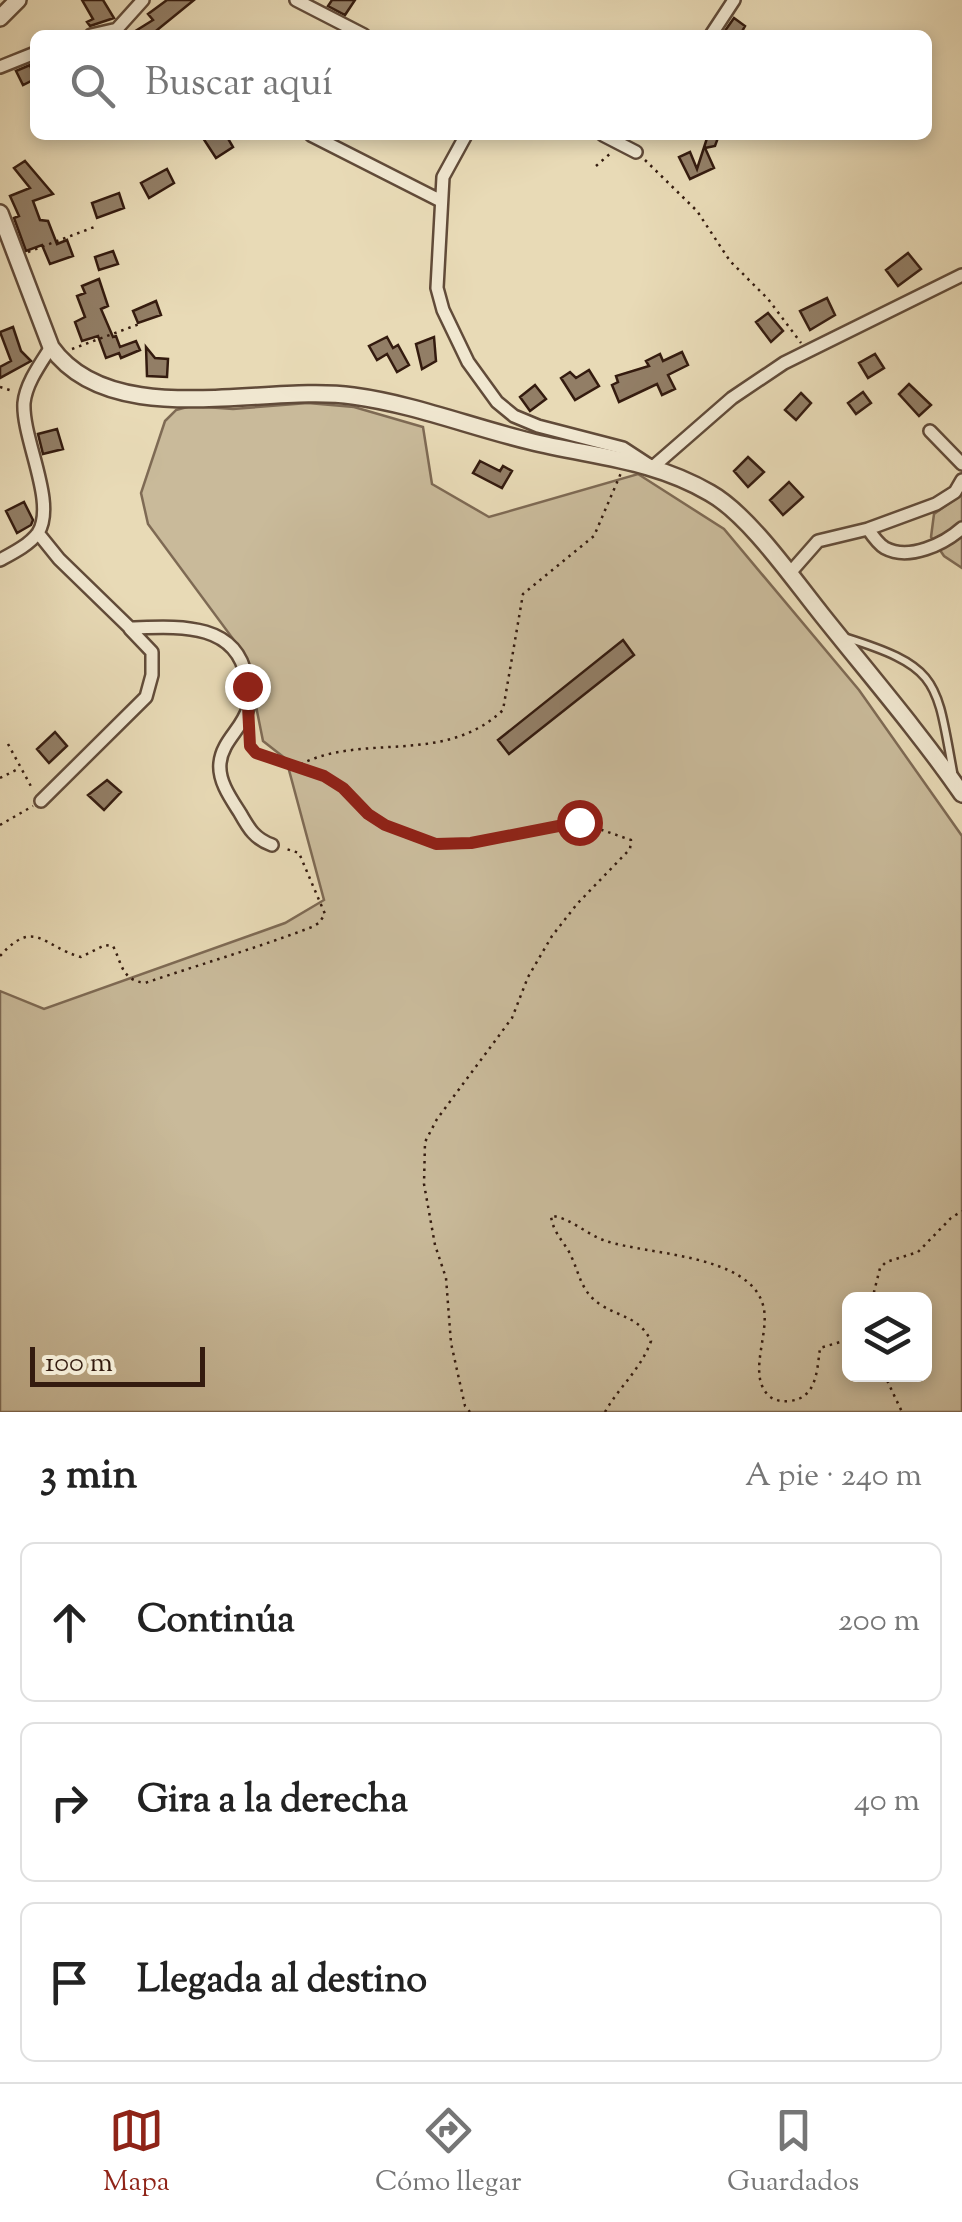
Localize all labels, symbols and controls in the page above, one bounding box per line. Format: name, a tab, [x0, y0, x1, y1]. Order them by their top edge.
search box	[30, 30, 932, 140]
icon: search	[65, 58, 120, 113]
text: Buscar aquí	[145, 58, 333, 112]
route end	[225, 664, 271, 710]
route start	[557, 800, 603, 846]
map controls	[842, 1292, 932, 1382]
button: layers	[842, 1292, 932, 1382]
scale bar	[30, 1342, 205, 1386]
text: 100 m	[45, 1344, 113, 1384]
text: 3 min	[40, 1447, 137, 1507]
text: A pie · 240 m	[745, 1454, 922, 1500]
icon: ahead	[42, 1595, 97, 1650]
text: Continúa	[137, 1595, 295, 1649]
text: 200 m	[838, 1599, 920, 1645]
icon: right	[42, 1775, 97, 1830]
text: Gira a la derecha	[137, 1775, 408, 1829]
text: 40 m	[854, 1779, 920, 1825]
icon: arrive	[42, 1955, 97, 2010]
text: Llegada al destino	[137, 1955, 427, 2009]
tab: Mapa	[103, 2103, 170, 2203]
tab: Cómo llegar	[375, 2103, 521, 2203]
tab: Guardados	[727, 2103, 859, 2203]

